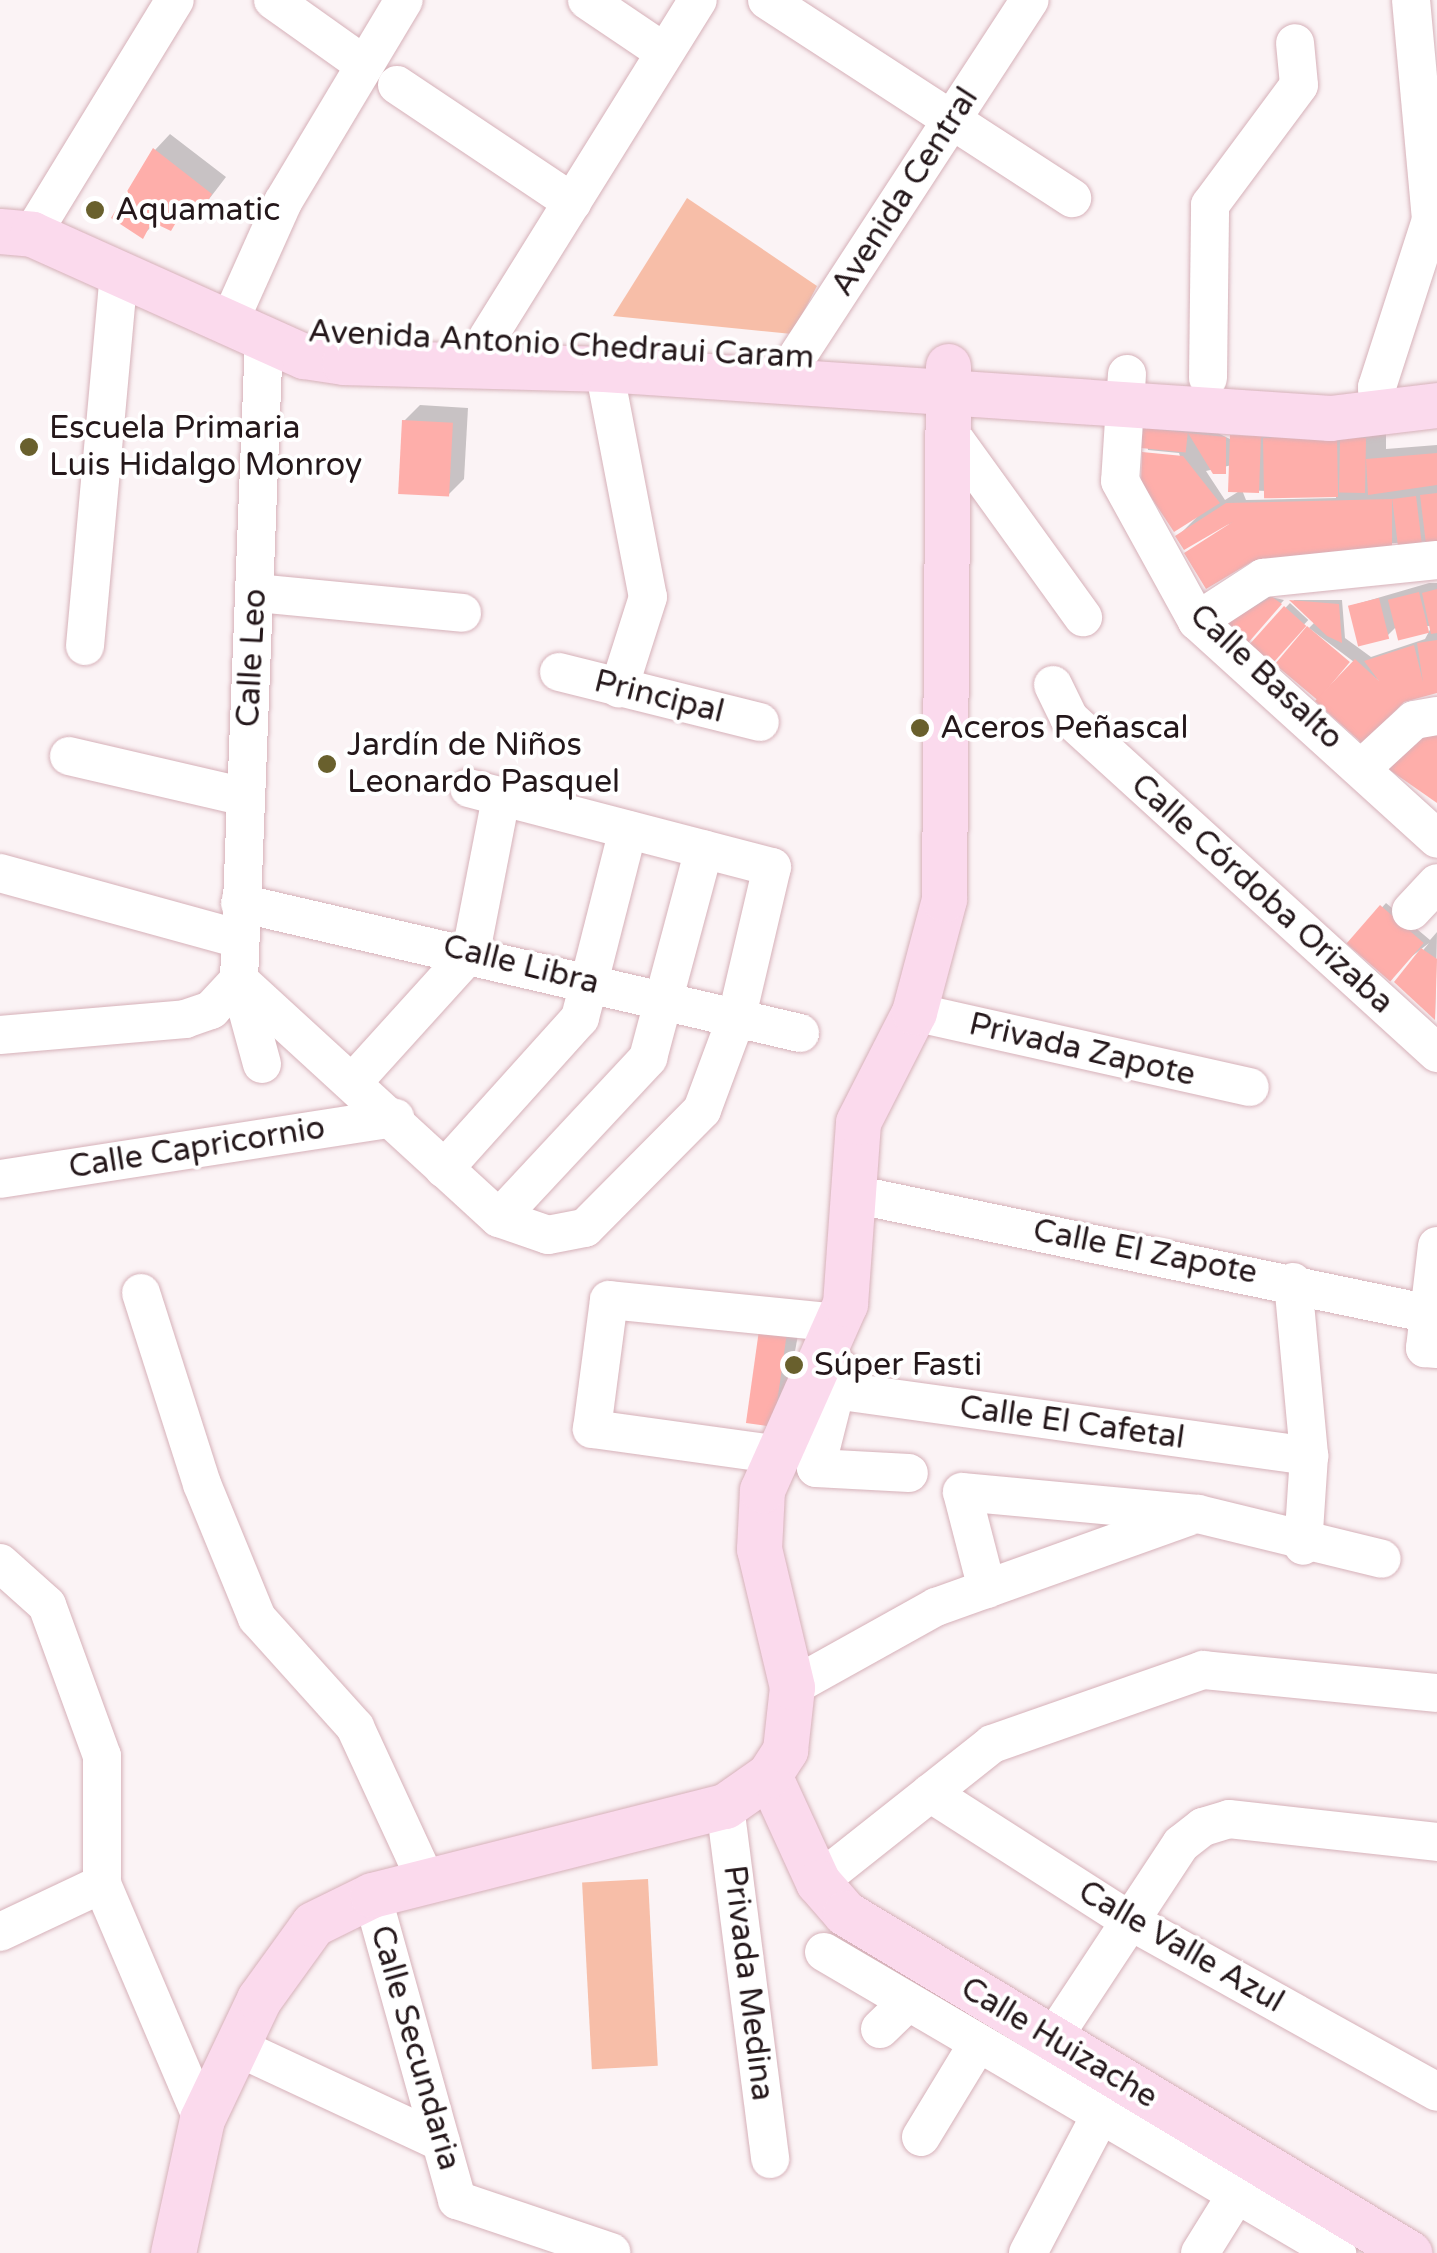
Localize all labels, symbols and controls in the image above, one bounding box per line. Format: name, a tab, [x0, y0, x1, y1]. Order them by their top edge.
street label: Avenida Central	[823, 81, 987, 303]
place label: Aquamatic	[115, 191, 280, 229]
marker: Aquamatic	[84, 199, 106, 221]
street label: Avenida Antonio Chedraui Caram	[307, 313, 815, 377]
place label: Escuela Primaria Luis Hidalgo Monroy	[49, 410, 362, 485]
marker: Escuela Primaria Luis Hidalgo Monroy	[18, 436, 40, 458]
street label: Calle Leo	[229, 588, 275, 728]
street label: Calle Basalto	[1181, 596, 1351, 758]
street label: Principal	[590, 662, 728, 732]
place label: Aceros Peñascal	[940, 709, 1188, 747]
marker: Aceros Peñascal	[909, 717, 931, 739]
place label: Jardín de Niños Leonardo Pasquel	[347, 727, 620, 802]
marker: Jardín de Niños Leonardo Pasquel	[316, 753, 338, 775]
street label: Calle Córdoba Orizaba	[1123, 766, 1401, 1022]
street label: Calle Libra	[439, 927, 603, 1003]
street label: Privada Zapote	[965, 1005, 1199, 1095]
street label: Calle Capricornio	[66, 1109, 328, 1187]
street label: Calle El Zapote	[1030, 1211, 1260, 1293]
place label: Súper Fasti	[814, 1346, 982, 1384]
marker: Súper Fasti	[783, 1354, 805, 1376]
street label: Calle El Cafetal	[957, 1388, 1187, 1458]
street label: Privada Medina	[715, 1863, 781, 2103]
street label: Calle Valle Azul	[1072, 1873, 1290, 2021]
street label: Calle Secundaria	[362, 1921, 468, 2175]
street label: Calle Huizache	[954, 1969, 1164, 2117]

